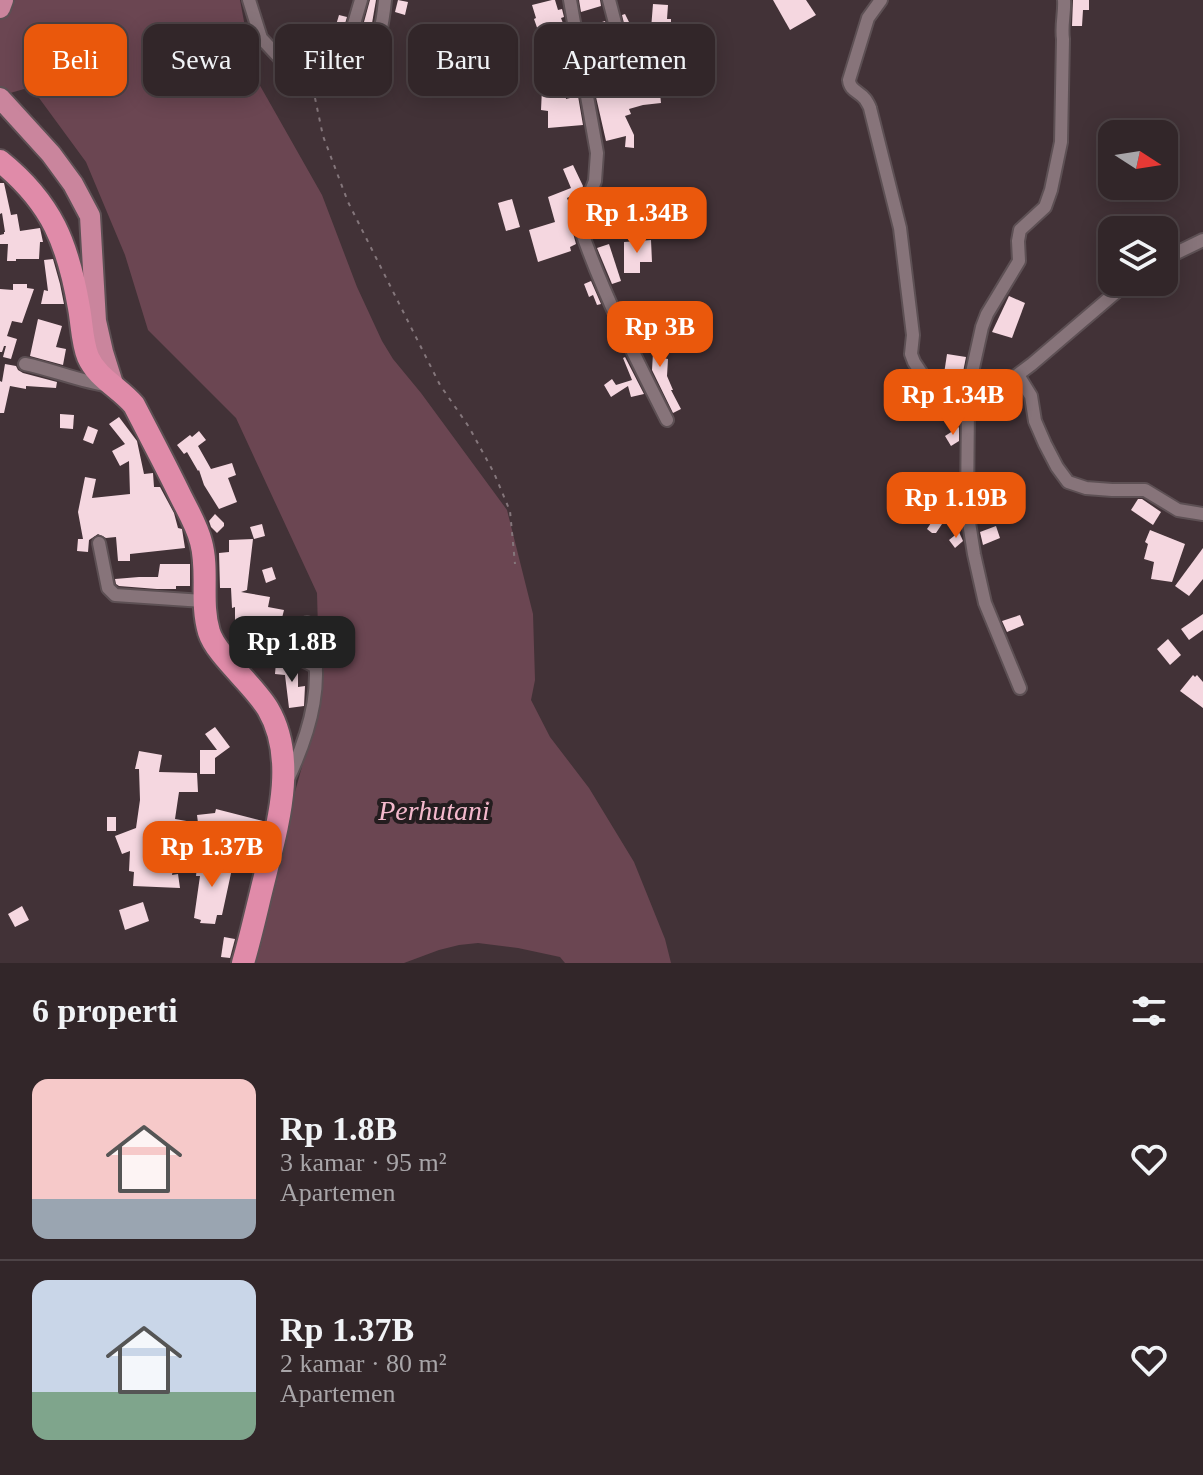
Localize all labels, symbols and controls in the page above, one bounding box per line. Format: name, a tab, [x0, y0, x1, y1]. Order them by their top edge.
chip: Beli	[24, 24, 127, 96]
chip: Sewa	[143, 24, 259, 96]
chip: Filter	[275, 24, 392, 96]
chip: Baru	[408, 24, 518, 96]
chip: Apartemen	[534, 24, 715, 96]
north arrow	[1098, 120, 1178, 200]
map controls	[1098, 120, 1178, 296]
pin: Rp 1.34B	[554, 187, 720, 255]
text: Rp 1.34B	[586, 198, 688, 227]
button: layers	[1098, 216, 1178, 296]
pin: Rp 3B	[604, 301, 716, 369]
text: Rp 3B	[625, 312, 695, 341]
pin: Rp 1.34B	[870, 369, 1036, 437]
text: Rp 1.34B	[902, 380, 1004, 409]
pin: Rp 1.19B	[873, 472, 1039, 540]
text: Rp 1.19B	[905, 483, 1007, 512]
pin: Rp 1.8B	[218, 616, 366, 684]
text: Rp 1.8B	[247, 627, 337, 656]
park label: Perhutani	[377, 795, 490, 826]
pin: Rp 1.37B	[129, 821, 295, 889]
text: Rp 1.37B	[161, 832, 263, 861]
icon: filters	[1127, 989, 1171, 1033]
text: 6 properti	[32, 992, 178, 1029]
text: Rp 1.8B	[280, 1110, 397, 1147]
icon: home	[96, 1111, 192, 1207]
icon: heart	[1127, 1137, 1171, 1181]
text: 3 kamar · 95 m²	[280, 1148, 447, 1177]
text: Apartemen	[280, 1178, 396, 1207]
text: Rp 1.37B	[280, 1311, 414, 1348]
icon: home	[96, 1312, 192, 1408]
icon: heart	[1127, 1338, 1171, 1382]
text: 2 kamar · 80 m²	[280, 1349, 447, 1378]
text: Apartemen	[280, 1379, 396, 1408]

